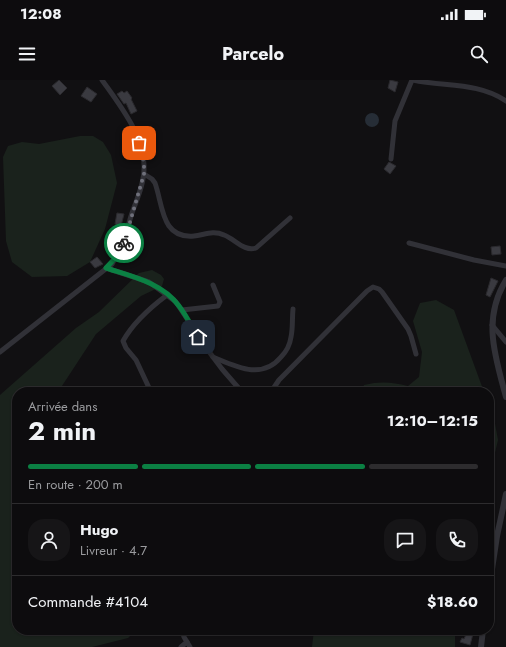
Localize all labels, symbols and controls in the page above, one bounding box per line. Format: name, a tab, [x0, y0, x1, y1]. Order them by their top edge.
text: 12:08	[20, 3, 62, 25]
text: Parcelo	[222, 41, 284, 67]
icon: menu	[16, 43, 38, 65]
icon: search	[468, 43, 490, 65]
pin	[122, 126, 156, 160]
icon: bag	[128, 132, 150, 154]
courier	[104, 223, 144, 263]
icon: bike	[113, 232, 135, 254]
pin	[181, 320, 215, 354]
icon: home	[187, 326, 209, 348]
text: Arrivée dans	[28, 397, 97, 416]
text: 12:10–12:15	[387, 410, 478, 432]
text: 2 min	[28, 412, 96, 450]
text: En route · 200 m	[28, 475, 123, 494]
button: person	[28, 519, 70, 561]
text: Hugo	[80, 519, 118, 541]
button: chat	[384, 519, 426, 561]
button: phone	[436, 519, 478, 561]
text: Livreur · 4.7	[80, 541, 147, 560]
text: Commande #4104	[28, 591, 148, 613]
text: $18.60	[427, 591, 478, 613]

